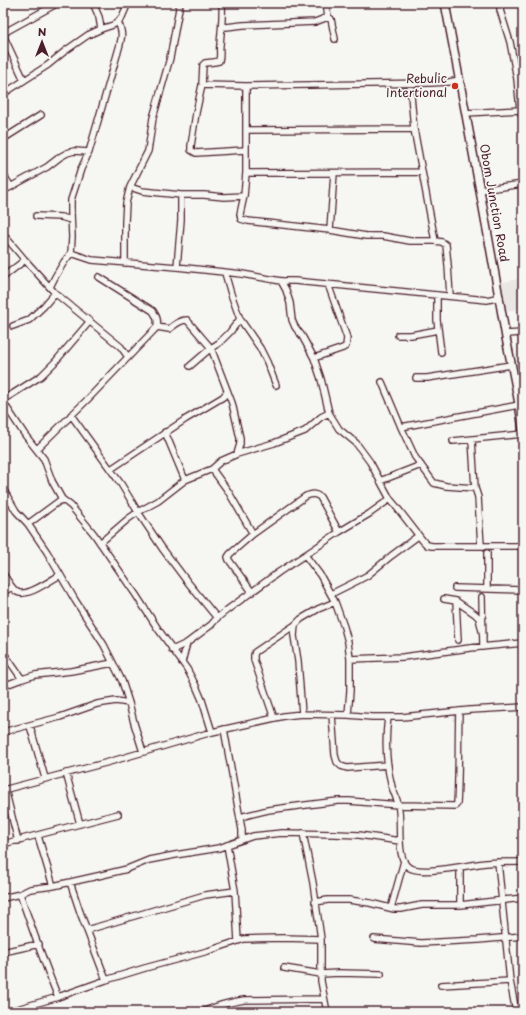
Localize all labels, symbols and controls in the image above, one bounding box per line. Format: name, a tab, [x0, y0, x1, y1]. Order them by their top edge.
north arrow	[22, 22, 62, 62]
text: N	[38, 23, 47, 40]
place label: Rebulic Intertional	[386, 69, 447, 101]
marker: Rebulic Intertional	[450, 81, 460, 91]
street label: Obom Junction Road	[476, 142, 514, 263]

